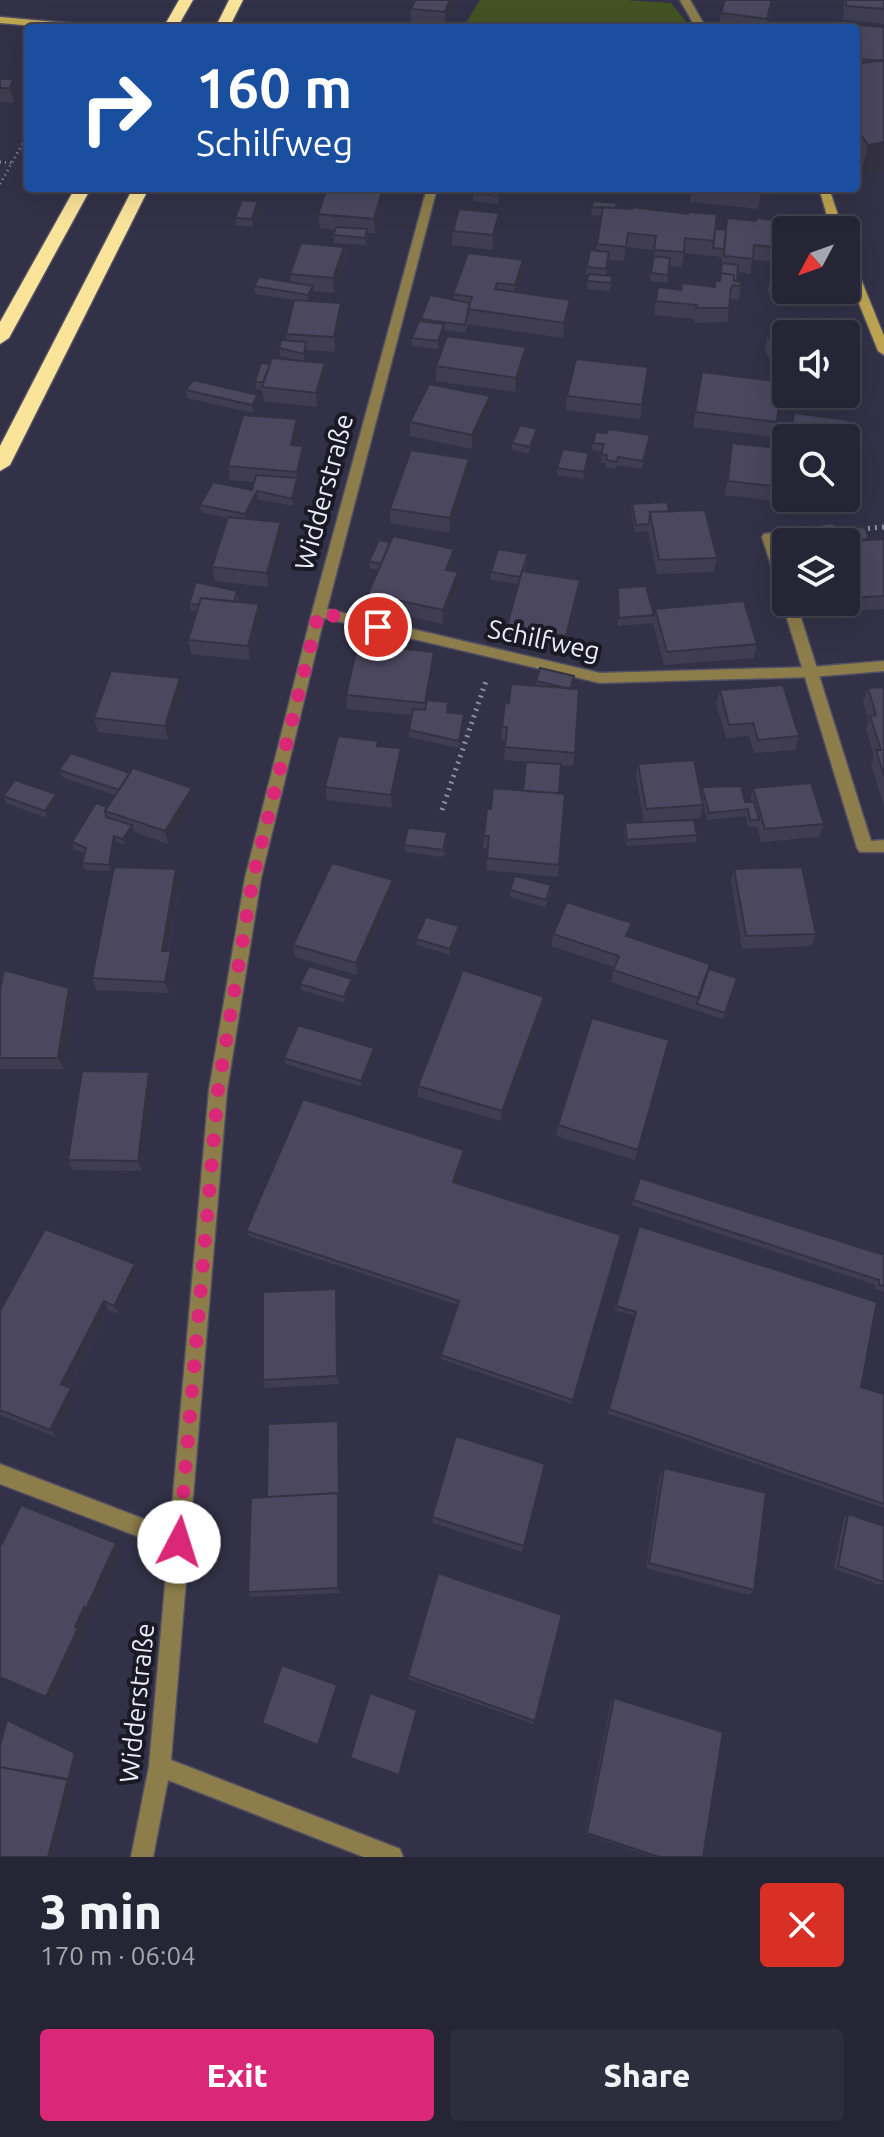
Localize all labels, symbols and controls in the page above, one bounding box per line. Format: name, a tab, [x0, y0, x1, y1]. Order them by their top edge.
icon: right	[64, 56, 168, 160]
text: 160 m	[196, 56, 352, 119]
text: Schilfweg	[196, 122, 353, 163]
north arrow	[772, 216, 860, 304]
map controls	[772, 216, 860, 616]
button: sound	[772, 320, 860, 408]
street label: Widderstraße	[289, 411, 358, 573]
button: search	[772, 424, 860, 512]
button: layers	[772, 528, 860, 616]
pin	[344, 593, 412, 661]
icon: arrive	[356, 605, 400, 649]
street label: Schilfweg	[486, 614, 603, 665]
position arrow	[137, 1500, 221, 1584]
street label: Widderstraße	[114, 1622, 159, 1784]
button: close	[760, 1883, 844, 1967]
text: 3 min	[40, 1884, 162, 1938]
text: 170 m · 06:04	[40, 1941, 196, 1970]
button: Exit	[40, 2029, 434, 2121]
button: Share	[450, 2029, 844, 2121]

